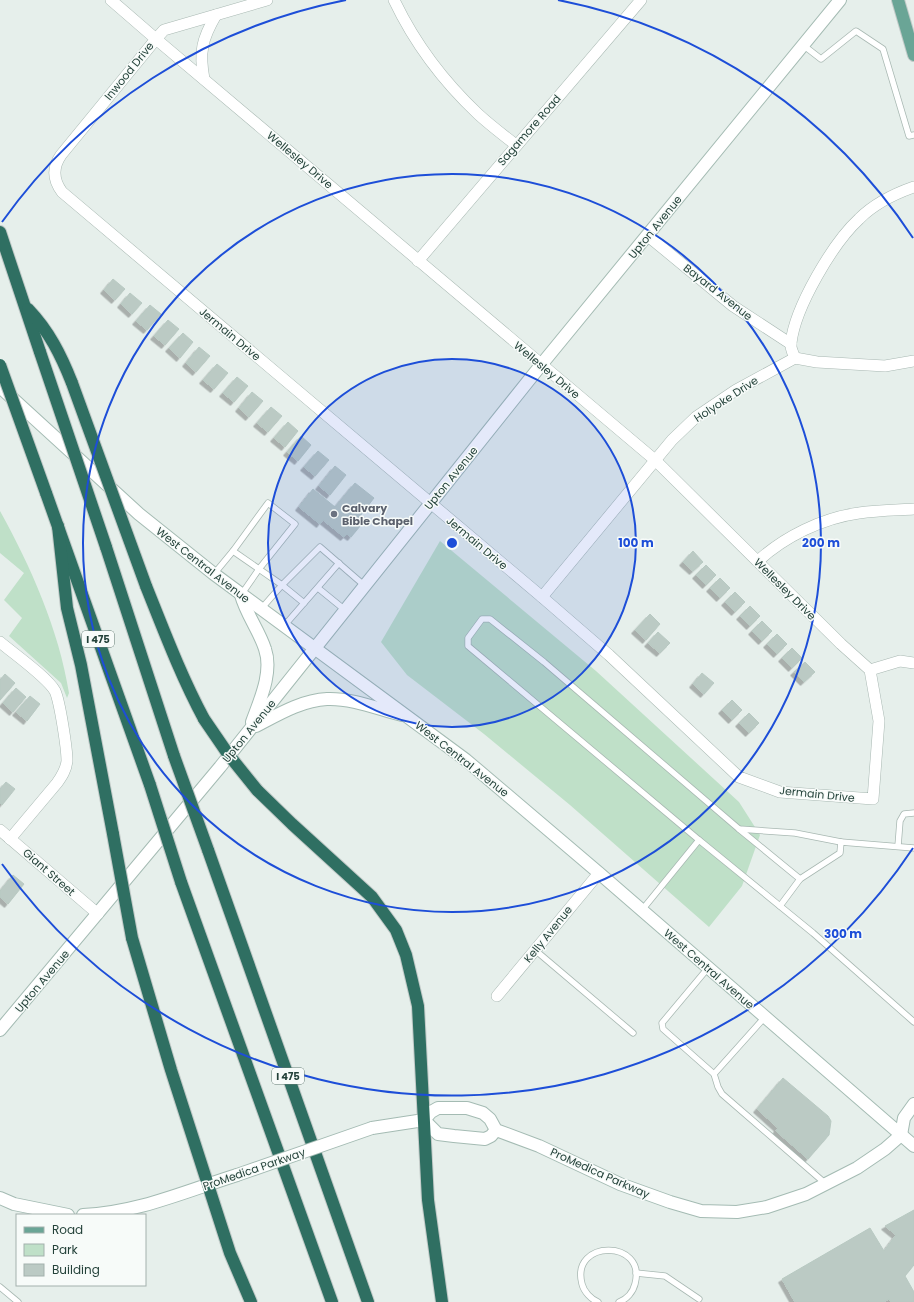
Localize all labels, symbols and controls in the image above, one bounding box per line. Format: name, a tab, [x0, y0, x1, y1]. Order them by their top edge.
street label: Inwood Drive	[101, 38, 158, 104]
street label: Sagamore Road	[494, 91, 564, 169]
street label: Wellesley Drive	[264, 128, 337, 193]
street label: Upton Avenue	[624, 192, 686, 262]
street label: Bayard Avenue	[680, 260, 756, 324]
street label: Jermain Drive	[196, 304, 264, 365]
street label: Wellesley Drive	[511, 338, 584, 403]
street label: Holyoke Drive	[691, 372, 761, 426]
street label: Upton Avenue	[420, 443, 482, 513]
place label: Calvary Bible Chapel	[342, 500, 413, 529]
marker: Calvary Bible Chapel	[329, 509, 339, 519]
street label: Jermain Drive	[443, 513, 511, 574]
street label: West Central Avenue	[153, 523, 253, 607]
text: 100 m	[618, 534, 654, 551]
text: 200 m	[802, 534, 840, 551]
centre of rings	[445, 536, 459, 550]
street label: Wellesley Drive	[750, 554, 820, 624]
road number: I 475	[82, 631, 114, 647]
street label: Upton Avenue	[218, 696, 280, 766]
street label: West Central Avenue	[412, 717, 512, 801]
street label: Jermain Drive	[778, 782, 856, 806]
street label: Giant Street	[19, 845, 79, 899]
street label: Kelly Avenue	[520, 902, 576, 966]
street label: West Central Avenue	[660, 925, 758, 1013]
text: 300 m	[824, 925, 862, 942]
street label: Upton Avenue	[11, 946, 73, 1016]
road number: I 475	[272, 1068, 304, 1084]
street label: ProMedica Parkway	[201, 1144, 308, 1194]
street label: ProMedica Parkway	[548, 1144, 653, 1202]
legend	[16, 1214, 146, 1286]
text: Road	[52, 1221, 83, 1238]
text: Park	[52, 1241, 79, 1258]
text: Building	[52, 1261, 100, 1278]

